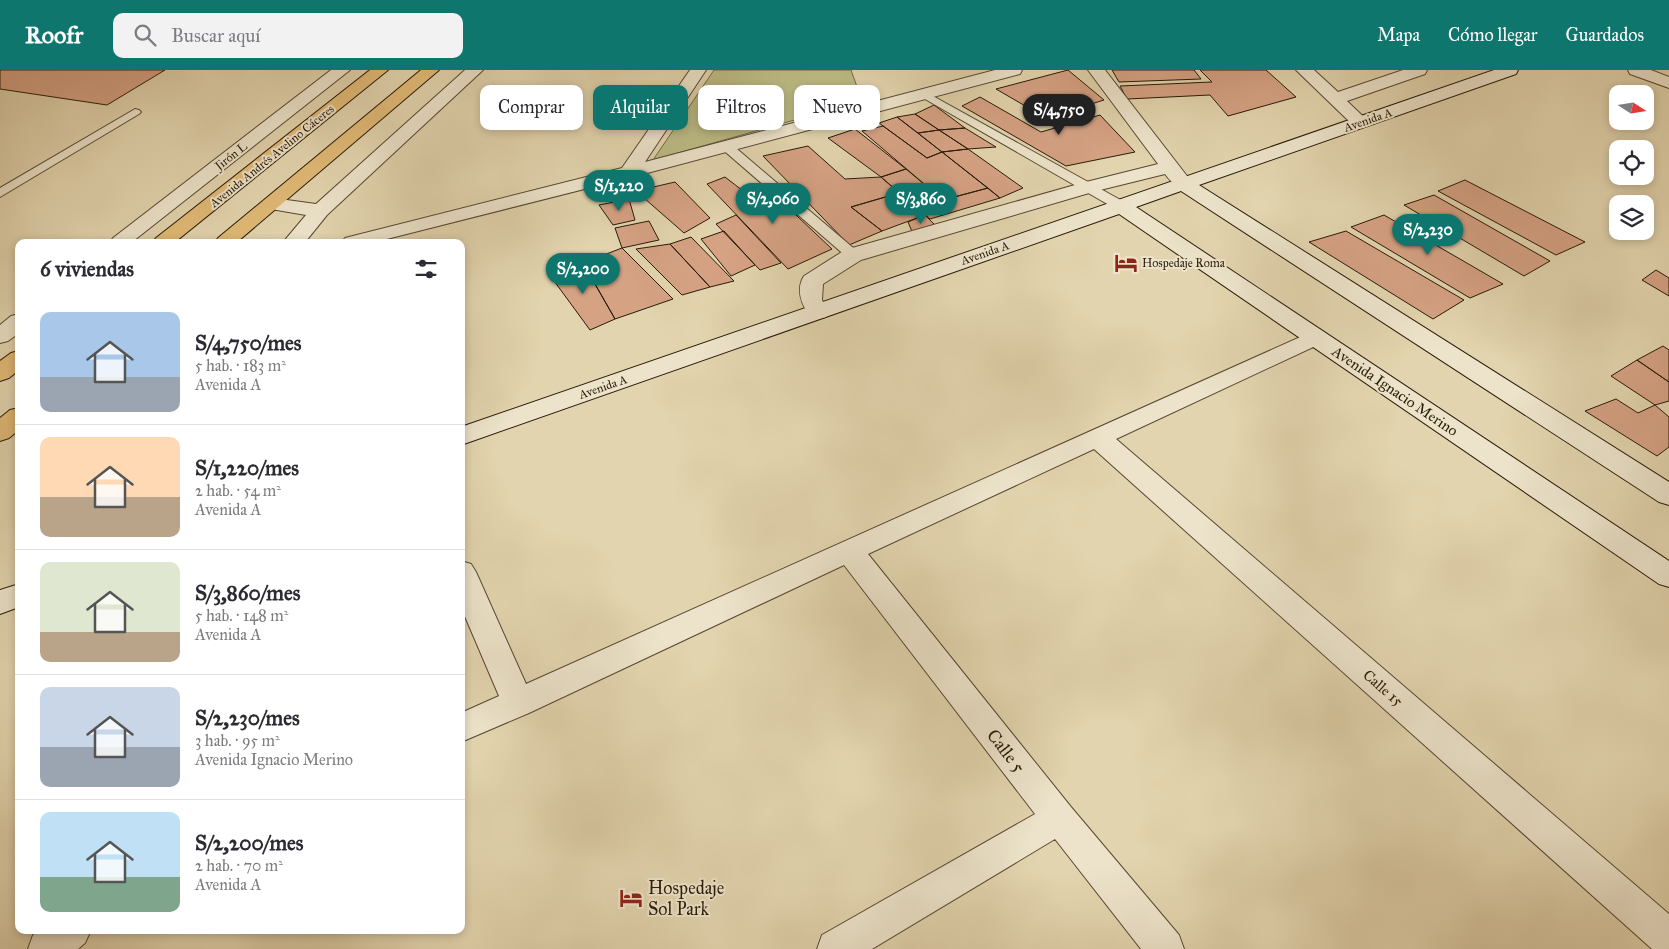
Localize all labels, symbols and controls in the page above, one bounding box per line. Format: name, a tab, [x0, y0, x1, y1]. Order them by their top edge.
search box	[113, 13, 463, 58]
text: Roofr	[25, 20, 83, 50]
icon: search	[131, 21, 159, 49]
text: Buscar aquí	[171, 24, 261, 47]
text: Mapa	[1377, 24, 1420, 46]
text: Cómo llegar	[1448, 24, 1538, 46]
text: Guardados	[1566, 24, 1644, 46]
chip: Comprar	[480, 85, 583, 130]
chip: Alquilar	[593, 85, 688, 130]
chip: Filtros	[698, 85, 784, 130]
chip: Nuevo	[794, 85, 880, 130]
north arrow	[1609, 85, 1654, 130]
map controls	[1609, 85, 1654, 240]
pin: S/4,750	[1013, 93, 1105, 136]
text: S/4,750	[1034, 100, 1084, 119]
street label: Avenida Andrés Avelino Cáceres	[206, 102, 337, 211]
street label: Avenida A	[1341, 105, 1394, 135]
street label: Jirón L	[211, 139, 250, 175]
button: locate	[1609, 140, 1654, 185]
pin: S/1,220	[573, 170, 665, 212]
text: S/1,220	[595, 176, 644, 195]
pin: S/2,060	[727, 182, 819, 225]
pin: S/3,860	[875, 182, 967, 225]
text: S/2,060	[747, 189, 799, 208]
text: S/3,860	[896, 189, 946, 208]
button: layers	[1609, 195, 1654, 240]
pin: S/2,230	[1382, 214, 1474, 256]
text: S/2,230	[1403, 220, 1453, 239]
street label: Avenida A	[958, 238, 1011, 268]
hotel icon: Hospedaje Roma	[1113, 250, 1139, 276]
pin: S/2,200	[537, 252, 629, 295]
icon: filters	[412, 255, 440, 283]
text: 6 viviendas	[40, 256, 134, 282]
place label: Hospedaje Roma	[1142, 256, 1226, 270]
text: S/2,200	[557, 259, 609, 278]
text: S/4,750/mes	[195, 330, 301, 356]
icon: home	[80, 332, 140, 392]
street label: Avenida Ignacio Merino	[1328, 342, 1462, 440]
text: 5 hab. · 183 m²	[195, 356, 286, 375]
street label: Avenida A	[576, 372, 629, 402]
text: Avenida A	[195, 375, 261, 394]
text: S/1,220/mes	[195, 455, 299, 481]
icon: home	[80, 457, 140, 517]
text: 2 hab. · 54 m²	[195, 481, 281, 500]
text: Avenida A	[195, 500, 261, 519]
text: S/3,860/mes	[195, 580, 300, 606]
icon: home	[80, 582, 140, 642]
text: 5 hab. · 148 m²	[195, 606, 288, 625]
text: Avenida A	[195, 625, 261, 644]
street label: Calle 15	[1359, 666, 1407, 710]
text: S/2,230/mes	[195, 705, 300, 731]
icon: home	[80, 707, 140, 767]
street label: Calle 5	[982, 725, 1030, 778]
text: 3 hab. · 95 m²	[195, 731, 280, 750]
text: Avenida Ignacio Merino	[195, 750, 353, 769]
text: S/2,200/mes	[195, 830, 303, 856]
icon: home	[80, 832, 140, 892]
text: 2 hab. · 70 m²	[195, 856, 283, 875]
text: Avenida A	[195, 875, 261, 894]
place label: Hospedaje Sol Park	[648, 877, 724, 920]
hotel icon: Hospedaje Sol Park	[618, 885, 644, 911]

